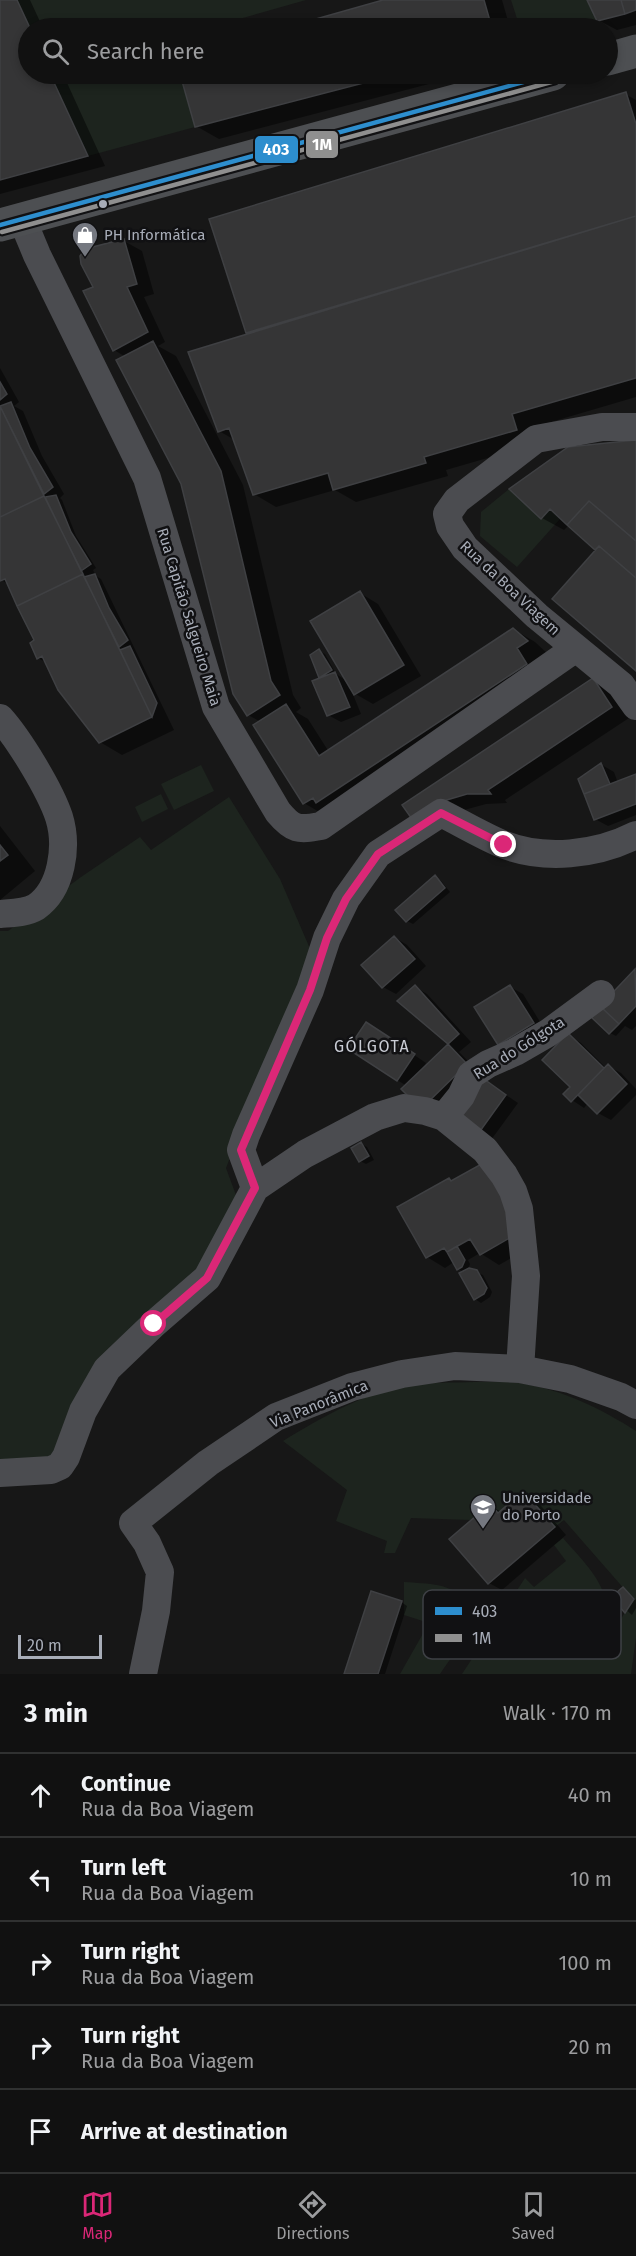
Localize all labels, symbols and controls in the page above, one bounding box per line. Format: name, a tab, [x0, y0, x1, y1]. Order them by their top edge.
search box	[18, 18, 618, 84]
icon: search	[39, 35, 72, 68]
text: Search here	[87, 38, 205, 65]
line badge: 1M	[305, 130, 339, 159]
line badge: 403	[254, 135, 299, 164]
text: 1M	[312, 135, 332, 154]
text: 403	[263, 140, 289, 159]
unlabelled marker	[97, 198, 109, 210]
shop icon: PH Informática	[70, 220, 100, 258]
place label: PH Informática	[104, 226, 205, 244]
street label: Rua Capitão Salgueiro Maia	[153, 526, 225, 708]
street label: Rua da Boa Viagem	[456, 537, 564, 639]
route end	[490, 831, 516, 857]
street label: Rua do Gólgota	[470, 1013, 568, 1083]
district label: GÓLGOTA	[334, 1036, 410, 1056]
route start	[140, 1310, 166, 1336]
street label: Via Panorâmica	[267, 1376, 371, 1432]
place label: Universidade do Porto	[502, 1489, 592, 1524]
school or university icon: Universidade do Porto	[468, 1492, 498, 1530]
legend	[423, 1590, 621, 1659]
text: 403	[472, 1602, 497, 1621]
text: 1M	[472, 1629, 491, 1648]
scale bar	[18, 1632, 102, 1660]
text: 20 m	[27, 1636, 62, 1655]
text: 3 min	[24, 1698, 88, 1729]
text: Walk · 170 m	[503, 1701, 612, 1725]
text: Continue	[81, 1770, 171, 1797]
icon: ahead	[24, 1779, 57, 1812]
text: 40 m	[568, 1783, 612, 1807]
text: Rua da Boa Viagem	[81, 1797, 254, 1821]
text: Turn left	[81, 1854, 166, 1881]
icon: left	[24, 1863, 57, 1896]
text: 10 m	[570, 1867, 612, 1891]
text: Rua da Boa Viagem	[81, 1881, 254, 1905]
text: Turn right	[81, 1938, 180, 1965]
icon: right	[24, 1947, 57, 1980]
text: 100 m	[559, 1951, 612, 1975]
text: Rua da Boa Viagem	[81, 1965, 254, 1989]
text: Turn right	[81, 2022, 180, 2049]
icon: right	[24, 2031, 57, 2064]
text: 20 m	[569, 2035, 612, 2059]
text: Rua da Boa Viagem	[81, 2049, 254, 2073]
icon: arrive	[24, 2115, 57, 2148]
text: Arrive at destination	[81, 2118, 288, 2145]
tab: Map	[81, 2188, 114, 2243]
tab: Directions	[276, 2188, 350, 2243]
tab: Saved	[512, 2188, 555, 2243]

